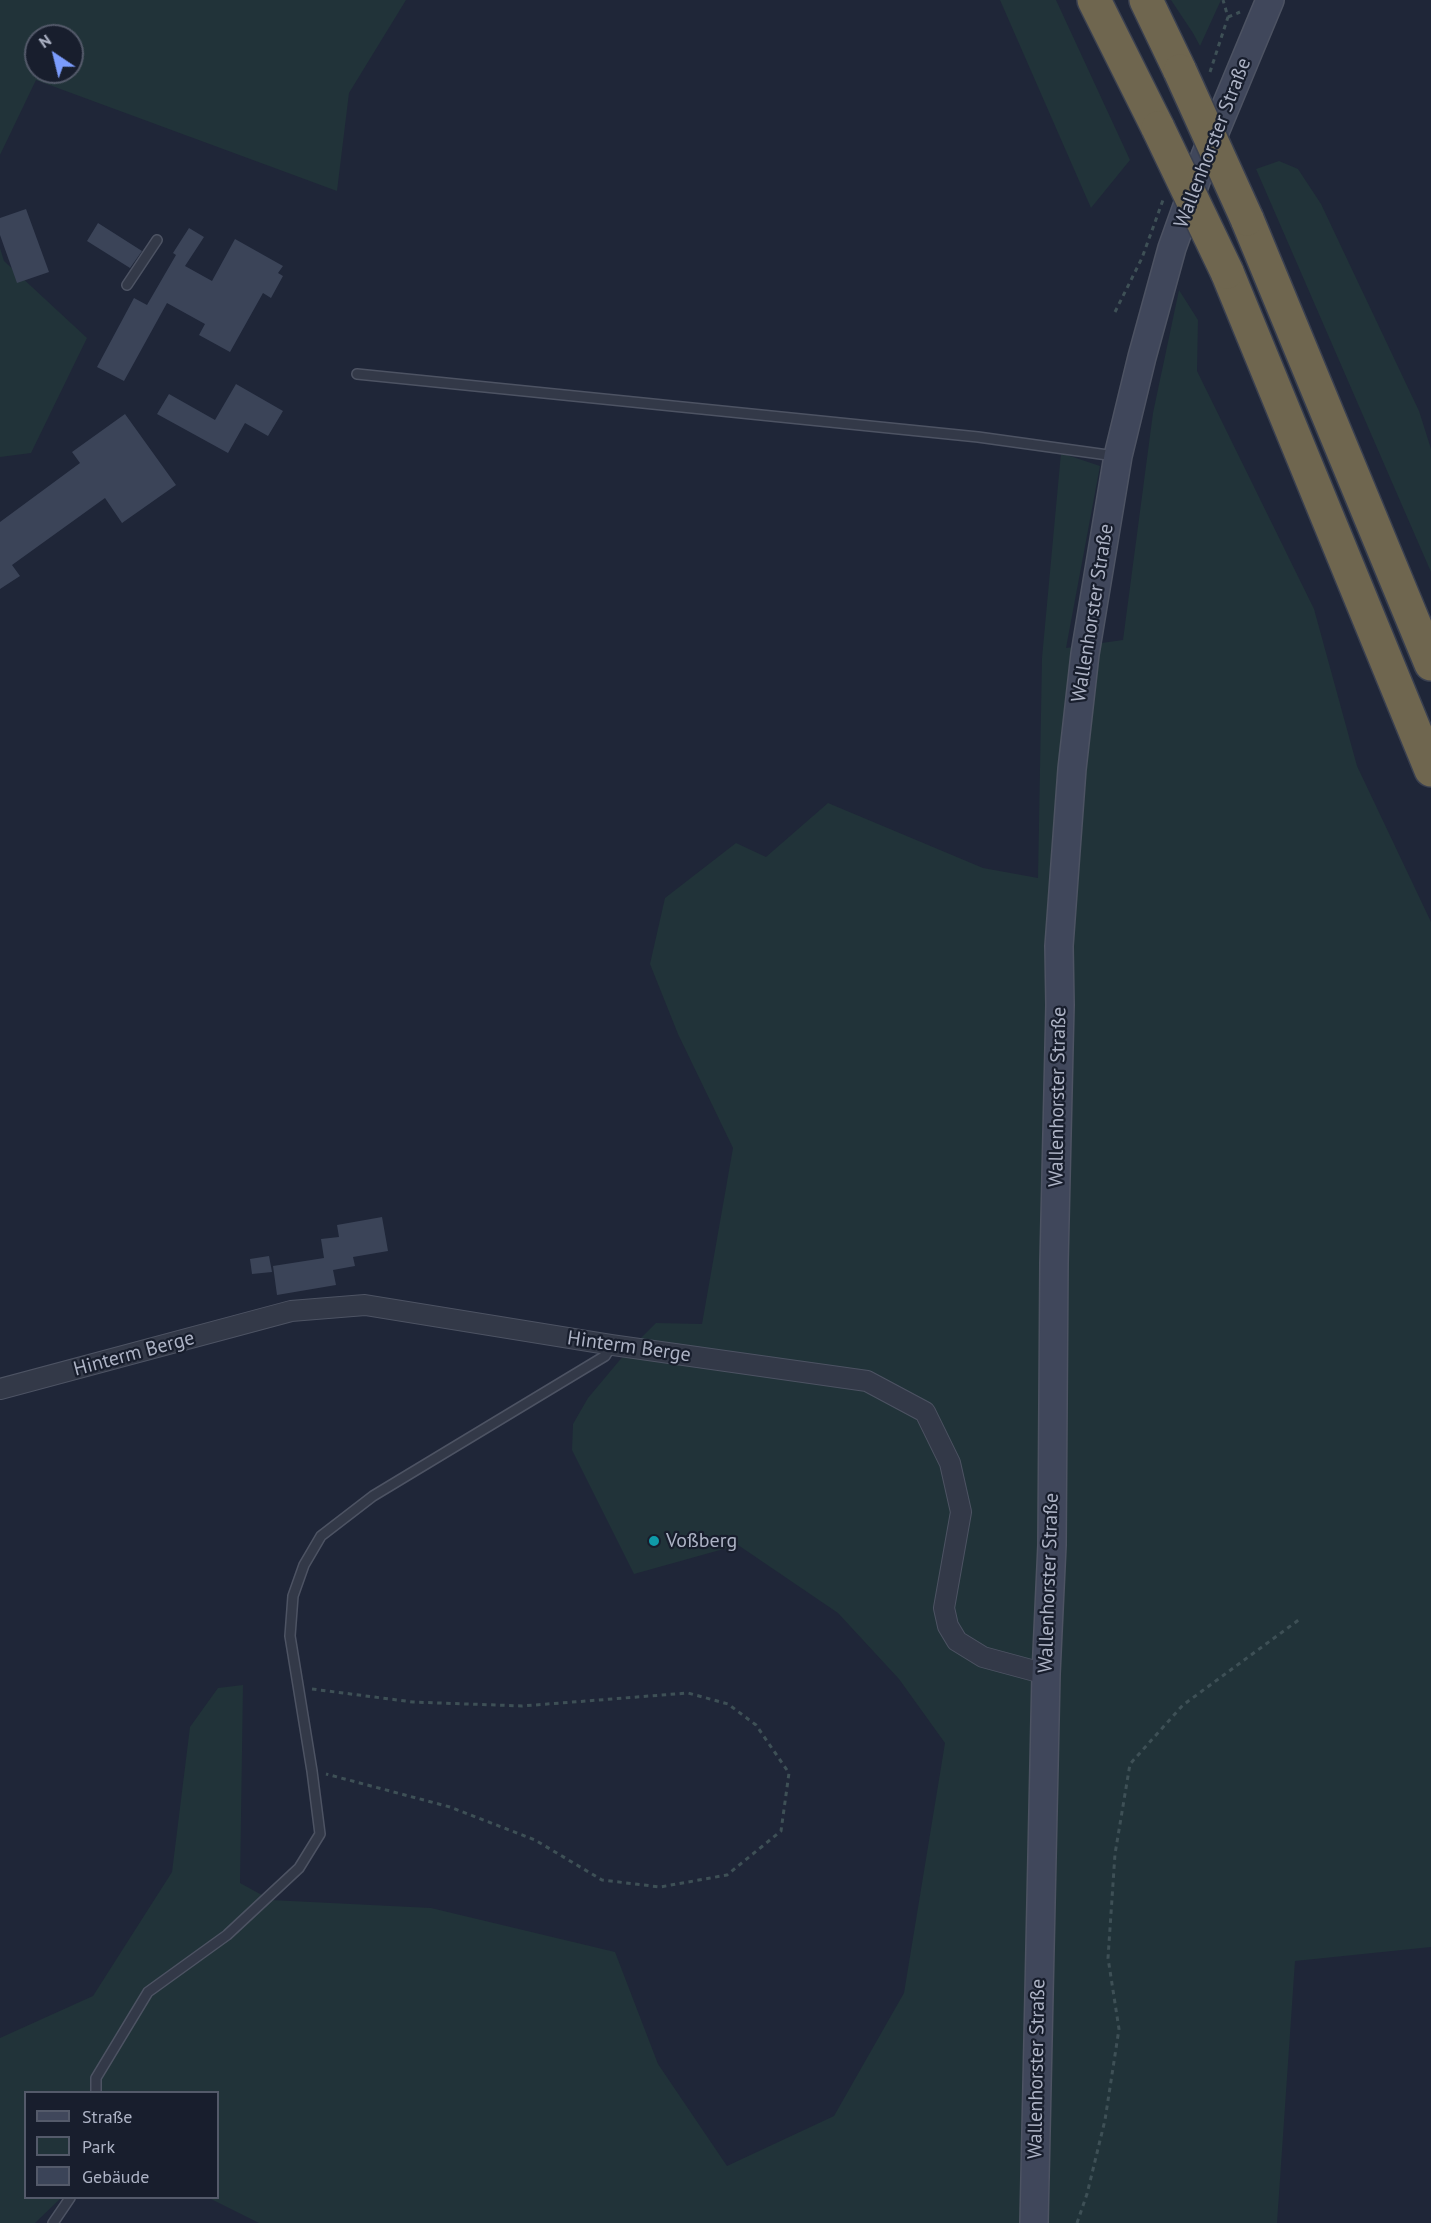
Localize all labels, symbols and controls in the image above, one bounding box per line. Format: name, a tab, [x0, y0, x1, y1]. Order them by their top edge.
north arrow	[24, 24, 84, 84]
text: N	[35, 30, 55, 52]
street label: Wallenhorster Straße	[1169, 55, 1257, 231]
street label: Wallenhorster Straße	[1067, 522, 1119, 704]
street label: Wallenhorster Straße	[1044, 1007, 1072, 1187]
street label: Hinterm Berge	[71, 1326, 197, 1382]
street label: Hinterm Berge	[566, 1326, 692, 1368]
street label: Wallenhorster Straße	[1034, 1492, 1064, 1674]
place label: Voßberg	[666, 1529, 737, 1553]
marker: Voßberg	[647, 1534, 661, 1548]
street label: Wallenhorster Straße	[1023, 1979, 1051, 2159]
legend	[24, 2091, 219, 2199]
text: Straße	[82, 2105, 133, 2128]
text: Park	[82, 2135, 115, 2158]
text: Gebäude	[82, 2165, 149, 2188]

